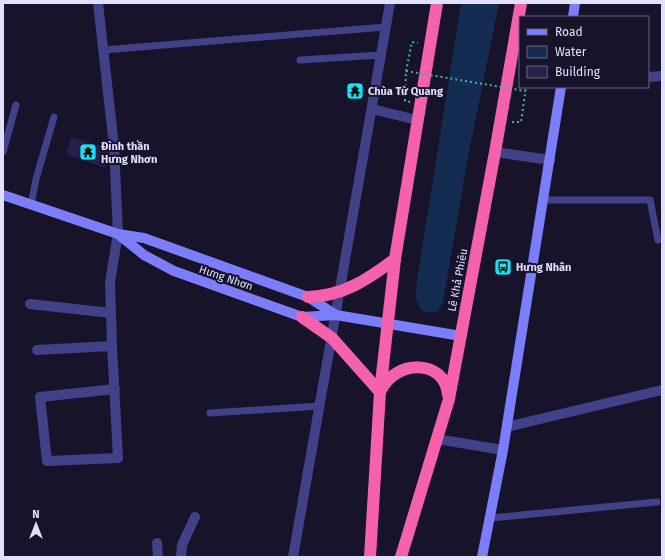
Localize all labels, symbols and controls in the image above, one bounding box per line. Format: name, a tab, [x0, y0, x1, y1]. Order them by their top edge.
legend	[519, 16, 649, 88]
text: Road	[555, 25, 583, 39]
text: Water	[555, 45, 587, 59]
text: Building	[555, 65, 601, 79]
temple icon: Chùa Từ Quang	[345, 81, 365, 101]
place label: Chùa Từ Quang	[368, 85, 444, 98]
place label: Đình thần Hưng Nhơn	[101, 140, 157, 166]
temple icon: Đình thần Hưng Nhơn	[78, 142, 98, 162]
street label: Lê Khả Phiêu	[446, 247, 470, 313]
bus stop icon: Hưng Nhân	[493, 257, 513, 277]
place label: Hưng Nhân	[516, 261, 571, 274]
street label: Hưng Nhơn	[197, 263, 255, 293]
north arrow	[16, 504, 56, 544]
text: N	[32, 508, 40, 521]

